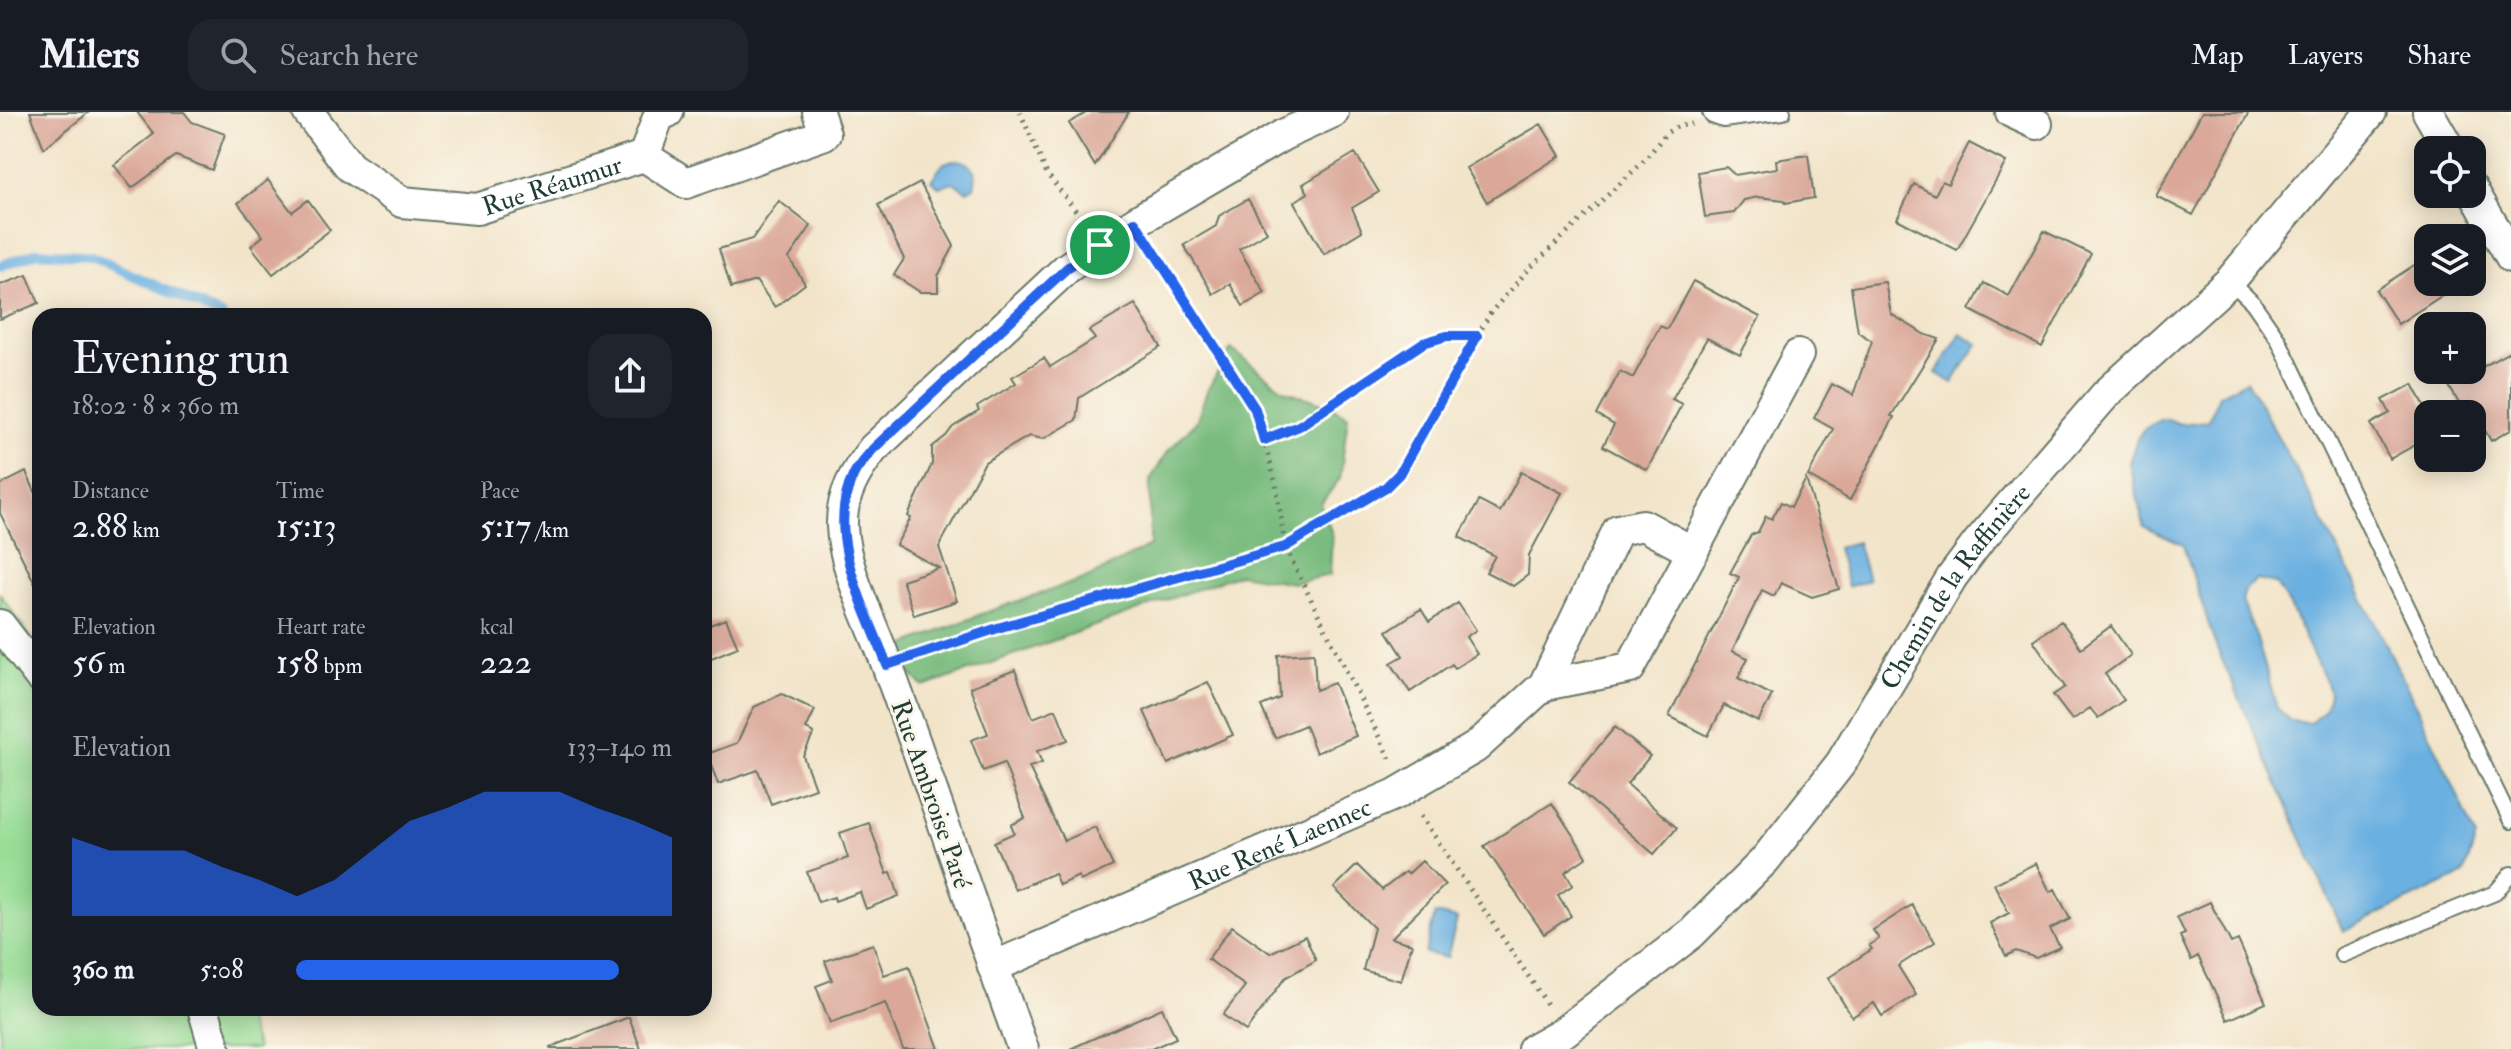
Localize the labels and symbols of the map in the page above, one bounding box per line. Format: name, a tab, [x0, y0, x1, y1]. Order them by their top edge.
street label: Rue Réaumur	[479, 149, 627, 223]
pin	[1066, 211, 1134, 279]
street label: Chemin de la Raffinière	[1874, 478, 2038, 696]
street label: Rue Ambroise Paré	[884, 696, 978, 893]
street label: Rue René Laennec	[1184, 792, 1376, 898]

